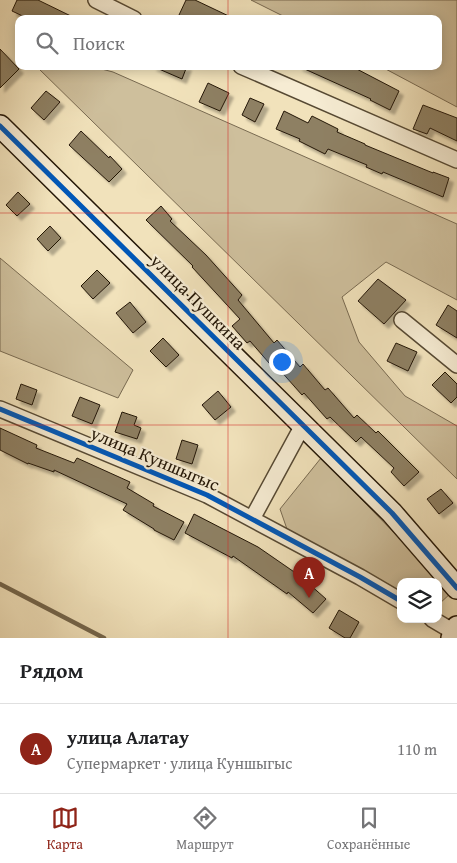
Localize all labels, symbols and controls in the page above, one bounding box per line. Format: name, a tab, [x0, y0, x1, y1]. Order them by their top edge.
search box	[15, 15, 442, 70]
icon: search	[33, 29, 61, 57]
text: Поиск	[73, 29, 125, 57]
street label: улица Пушкина	[144, 247, 253, 356]
your location	[269, 349, 295, 375]
street label: улица Куншыгыс	[86, 419, 224, 498]
pin: A	[293, 557, 325, 598]
map controls	[397, 578, 442, 623]
button: layers	[397, 578, 442, 623]
text: Рядом	[20, 655, 83, 686]
text: улица Алатау	[67, 723, 189, 751]
text: A	[31, 737, 41, 761]
text: 110 m	[397, 737, 437, 761]
text: Супермаркет · улица Куншыгыс	[67, 751, 292, 775]
tab: Карта	[47, 804, 83, 854]
tab: Маршрут	[176, 804, 234, 854]
tab: Сохранённые	[327, 804, 410, 854]

